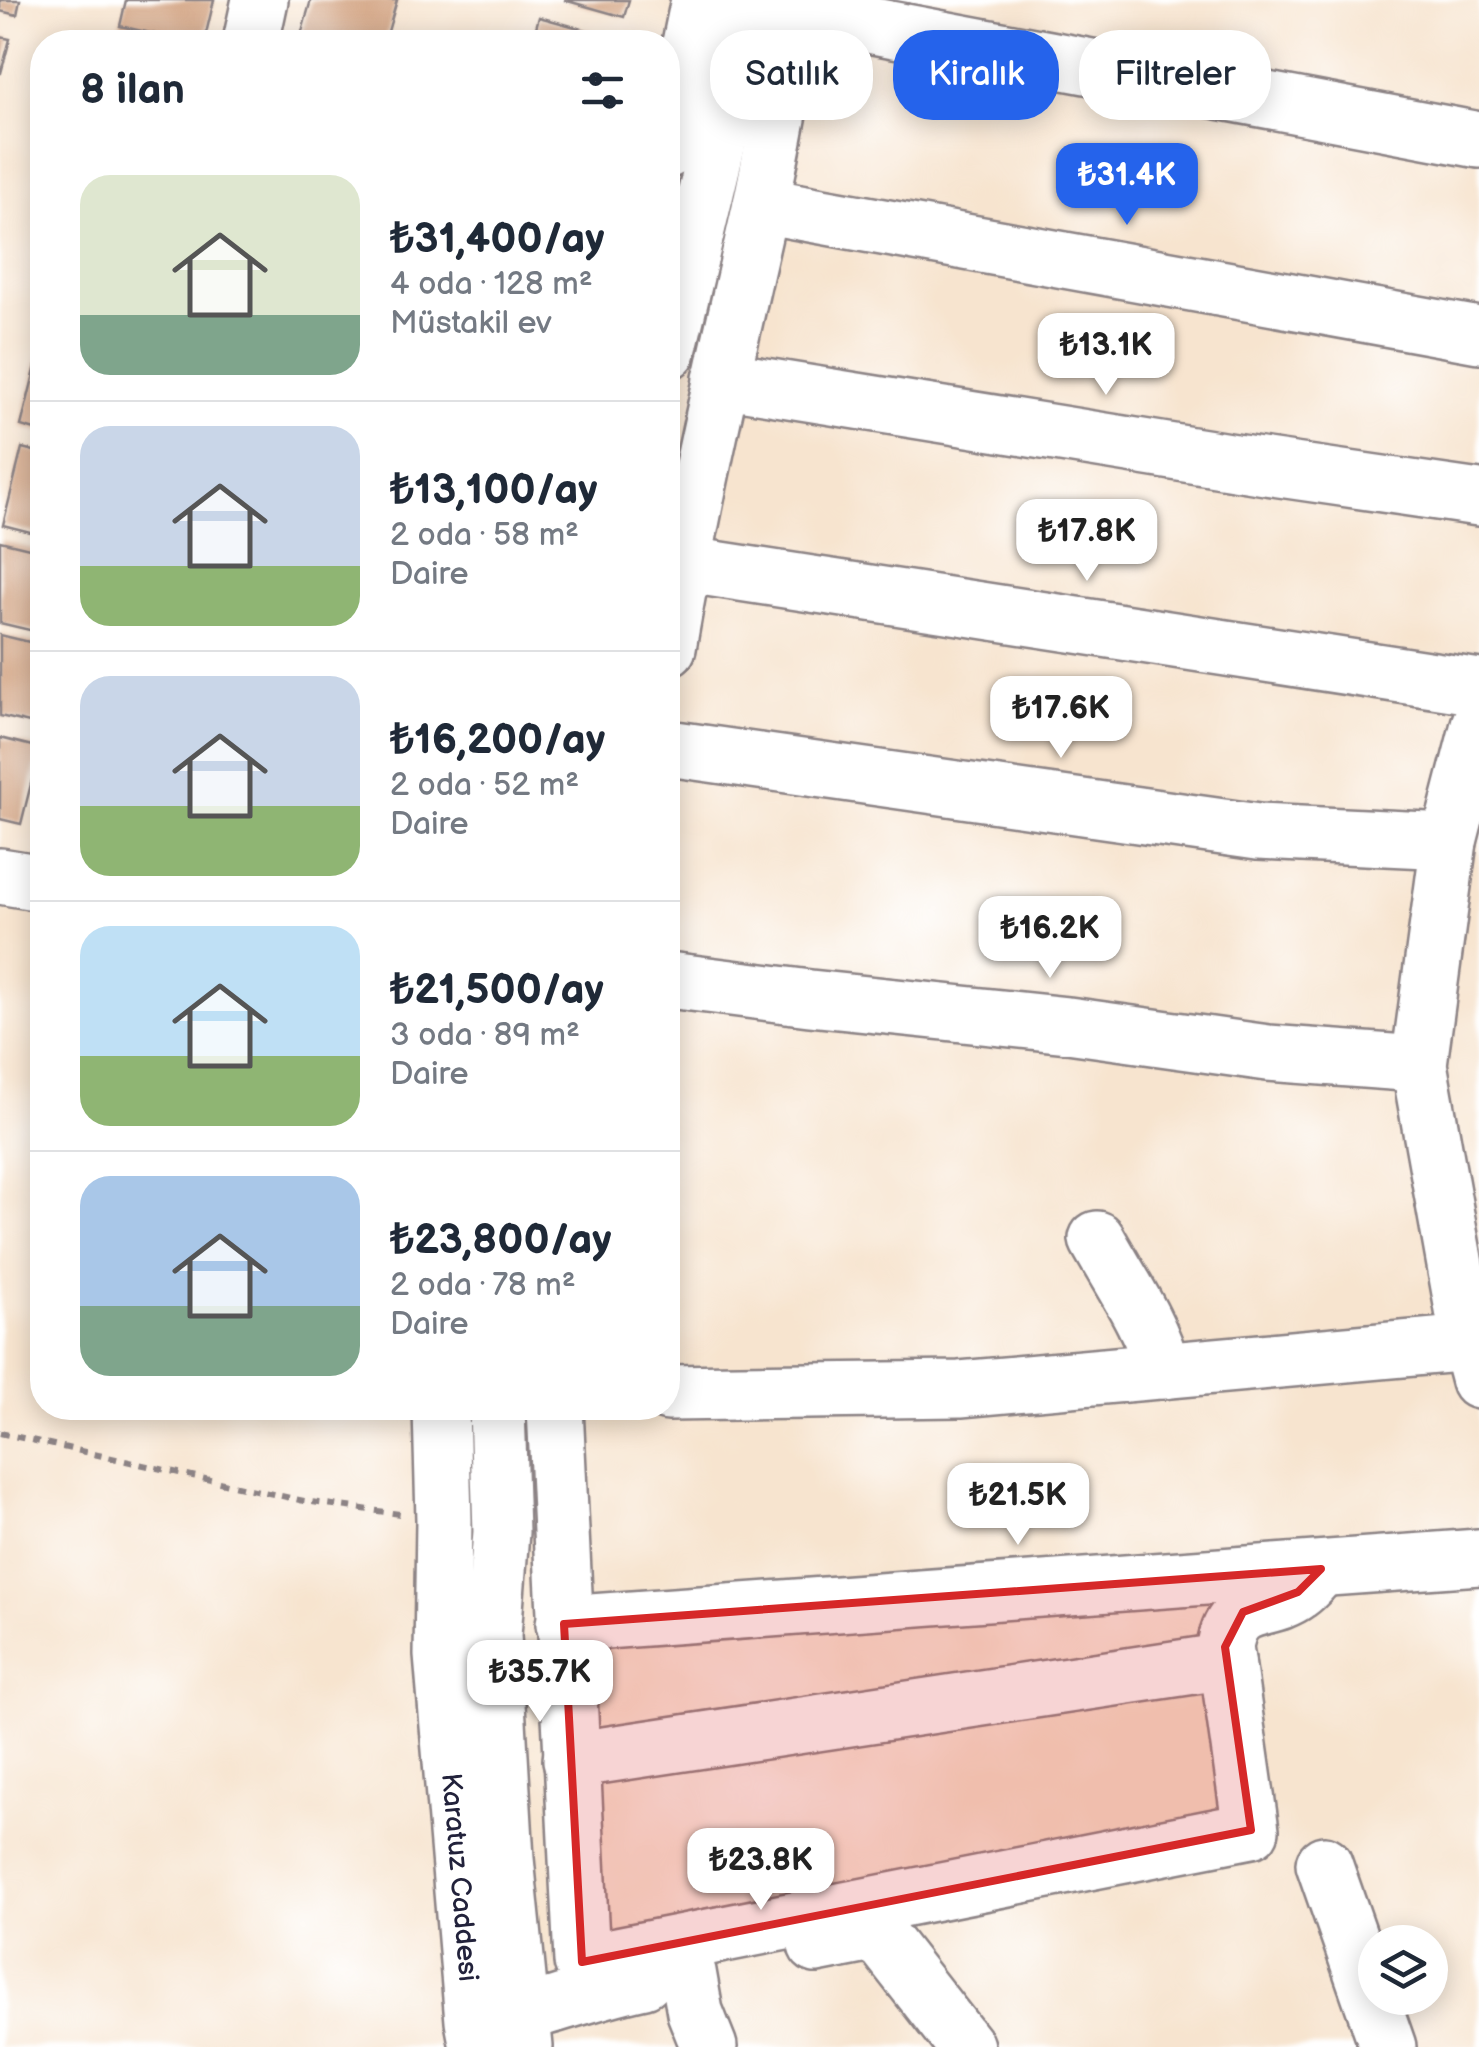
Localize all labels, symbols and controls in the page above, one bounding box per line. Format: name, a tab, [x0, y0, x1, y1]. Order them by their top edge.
chip: Satılık	[710, 30, 873, 120]
chip: Kiralık	[893, 30, 1059, 120]
chip: Filtreler	[1079, 30, 1271, 120]
icon: filters	[575, 63, 630, 118]
text: 8 ilan	[80, 65, 185, 116]
pin: ₺31.4K	[1046, 143, 1208, 228]
text: ₺31.4K	[1078, 156, 1176, 195]
text: ₺31,400/ay	[390, 214, 605, 265]
icon: home	[160, 215, 280, 335]
text: 4 oda · 128 m²	[390, 265, 593, 304]
text: Müstakil ev	[390, 304, 552, 343]
pin: ₺13.1K	[1025, 313, 1187, 398]
text: ₺13.1K	[1060, 326, 1152, 365]
text: ₺13,100/ay	[390, 465, 598, 516]
icon: home	[160, 466, 280, 586]
pin: ₺17.8K	[1006, 499, 1168, 584]
text: ₺17.8K	[1038, 512, 1136, 551]
text: 2 oda · 58 m²	[390, 516, 579, 555]
text: Daire	[390, 555, 468, 594]
pin: ₺17.6K	[980, 676, 1142, 761]
text: ₺17.6K	[1012, 689, 1110, 728]
text: ₺16,200/ay	[390, 715, 605, 766]
icon: home	[160, 716, 280, 836]
text: 2 oda · 52 m²	[390, 766, 579, 805]
text: Daire	[390, 805, 468, 844]
pin: ₺16.2K	[969, 896, 1131, 981]
text: ₺16.2K	[1000, 909, 1100, 948]
text: ₺21,500/ay	[390, 965, 604, 1016]
icon: home	[160, 966, 280, 1086]
text: 3 oda · 89 m²	[390, 1016, 580, 1055]
text: Daire	[390, 1055, 468, 1094]
text: ₺23,800/ay	[390, 1215, 612, 1266]
icon: home	[160, 1216, 280, 1336]
text: 2 oda · 78 m²	[390, 1266, 575, 1305]
text: Daire	[390, 1305, 468, 1344]
pin: ₺21.5K	[937, 1463, 1099, 1548]
text: ₺21.5K	[969, 1476, 1067, 1515]
pin: ₺35.7K	[459, 1640, 621, 1725]
text: ₺35.7K	[489, 1653, 591, 1692]
street label: Karatuz Caddesi	[434, 1772, 485, 1983]
pin: ₺23.8K	[680, 1828, 842, 1913]
text: ₺23.8K	[709, 1841, 813, 1880]
map controls	[1358, 1925, 1448, 2015]
button: layers	[1358, 1925, 1448, 2015]

